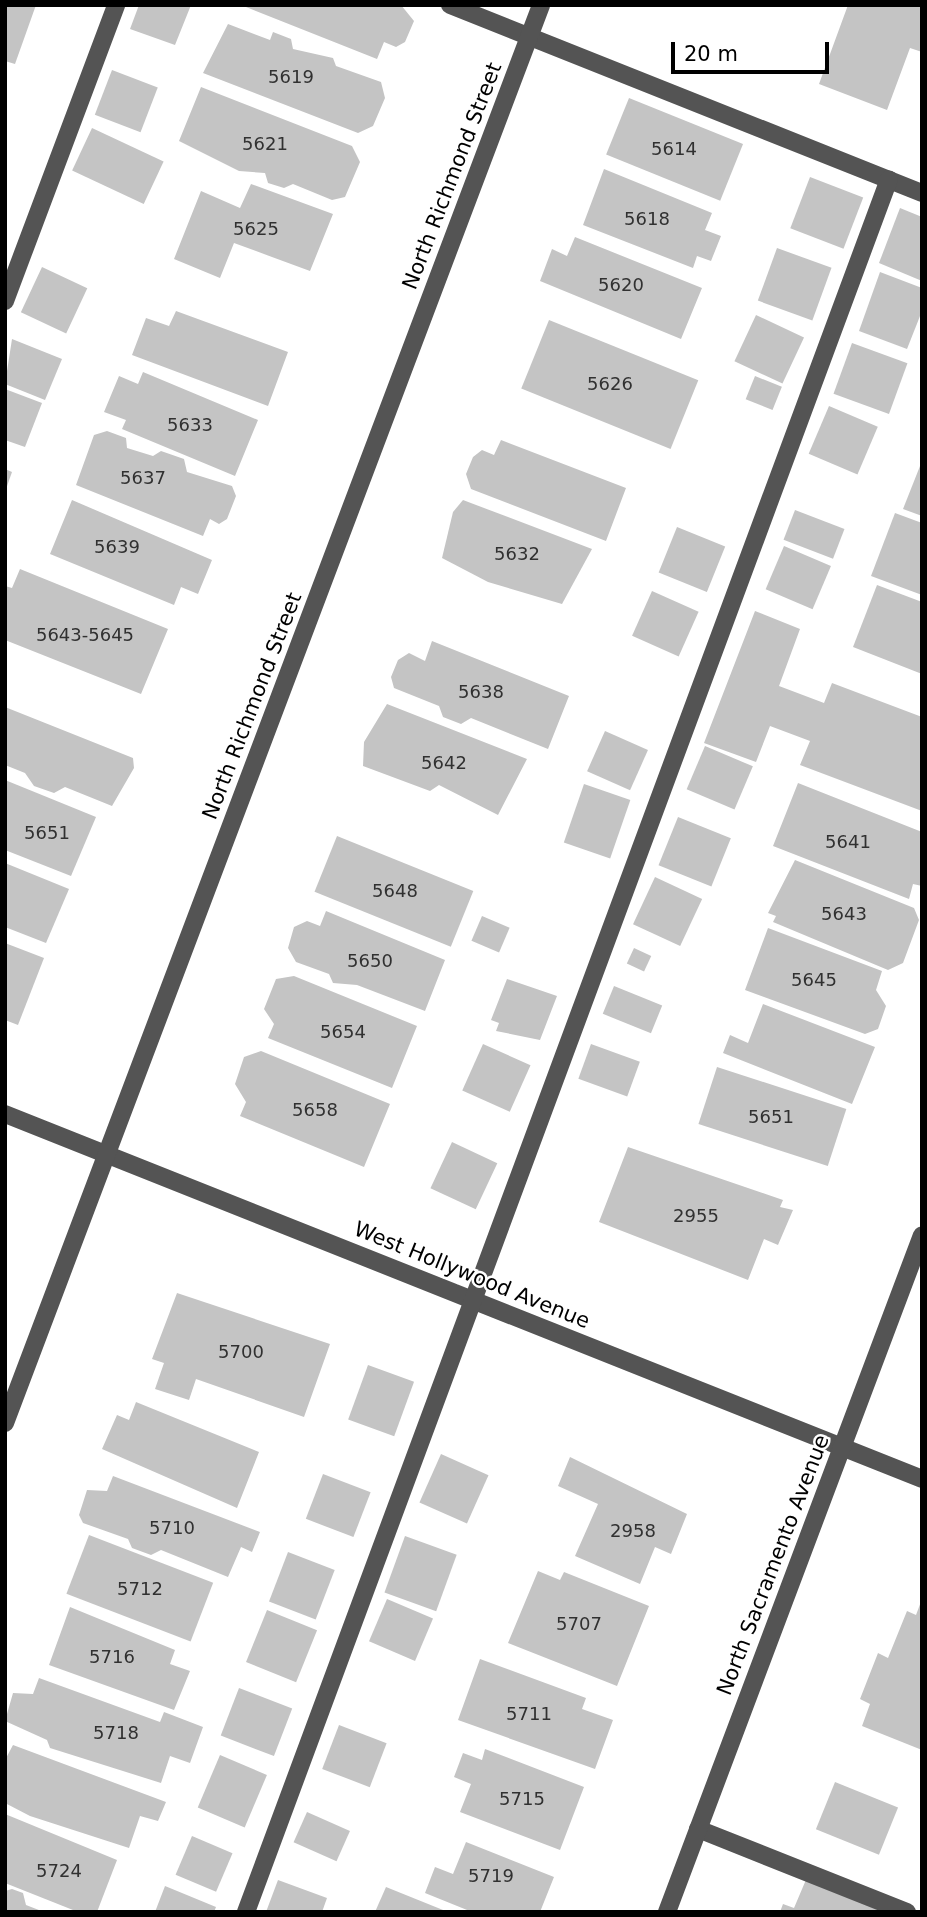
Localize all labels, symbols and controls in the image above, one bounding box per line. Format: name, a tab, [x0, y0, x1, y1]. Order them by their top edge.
scale bar	[675, 28, 832, 72]
text: 20 m	[684, 42, 738, 66]
street label: North Richmond Street	[397, 59, 507, 293]
house number: 5619	[268, 66, 314, 88]
house number: 5621	[242, 133, 288, 155]
house number: 5614	[651, 138, 697, 160]
house number: 5618	[624, 208, 670, 230]
house number: 5625	[233, 218, 279, 240]
house number: 5620	[598, 274, 644, 296]
house number: 5626	[587, 373, 633, 395]
house number: 5633	[167, 414, 213, 436]
house number: 5637	[120, 467, 166, 489]
house number: 5639	[94, 536, 140, 558]
house number: 5632	[494, 543, 540, 565]
street label: North Richmond Street	[197, 589, 307, 823]
house number: 5643-5645	[36, 624, 134, 646]
house number: 5638	[458, 681, 504, 703]
house number: 5642	[421, 752, 467, 774]
house number: 5651	[24, 822, 70, 844]
house number: 5641	[825, 831, 871, 853]
house number: 5648	[372, 880, 418, 902]
house number: 5643	[821, 903, 867, 925]
house number: 5650	[347, 950, 393, 972]
house number: 5645	[791, 969, 837, 991]
house number: 5654	[320, 1021, 366, 1043]
house number: 5658	[292, 1099, 338, 1121]
house number: 5651	[748, 1106, 794, 1128]
house number: 2955	[673, 1205, 719, 1227]
street label: West Hollywood Avenue	[350, 1216, 594, 1334]
house number: 5700	[218, 1341, 264, 1363]
street label: North Sacramento Avenue	[712, 1431, 834, 1699]
house number: 5710	[149, 1517, 195, 1539]
house number: 2958	[610, 1520, 656, 1542]
house number: 5712	[117, 1578, 163, 1600]
house number: 5707	[556, 1613, 602, 1635]
house number: 5716	[89, 1646, 135, 1668]
house number: 5711	[506, 1703, 552, 1725]
house number: 5718	[93, 1722, 139, 1744]
house number: 5715	[499, 1788, 545, 1810]
house number: 5724	[36, 1860, 82, 1882]
house number: 5719	[468, 1865, 514, 1887]

